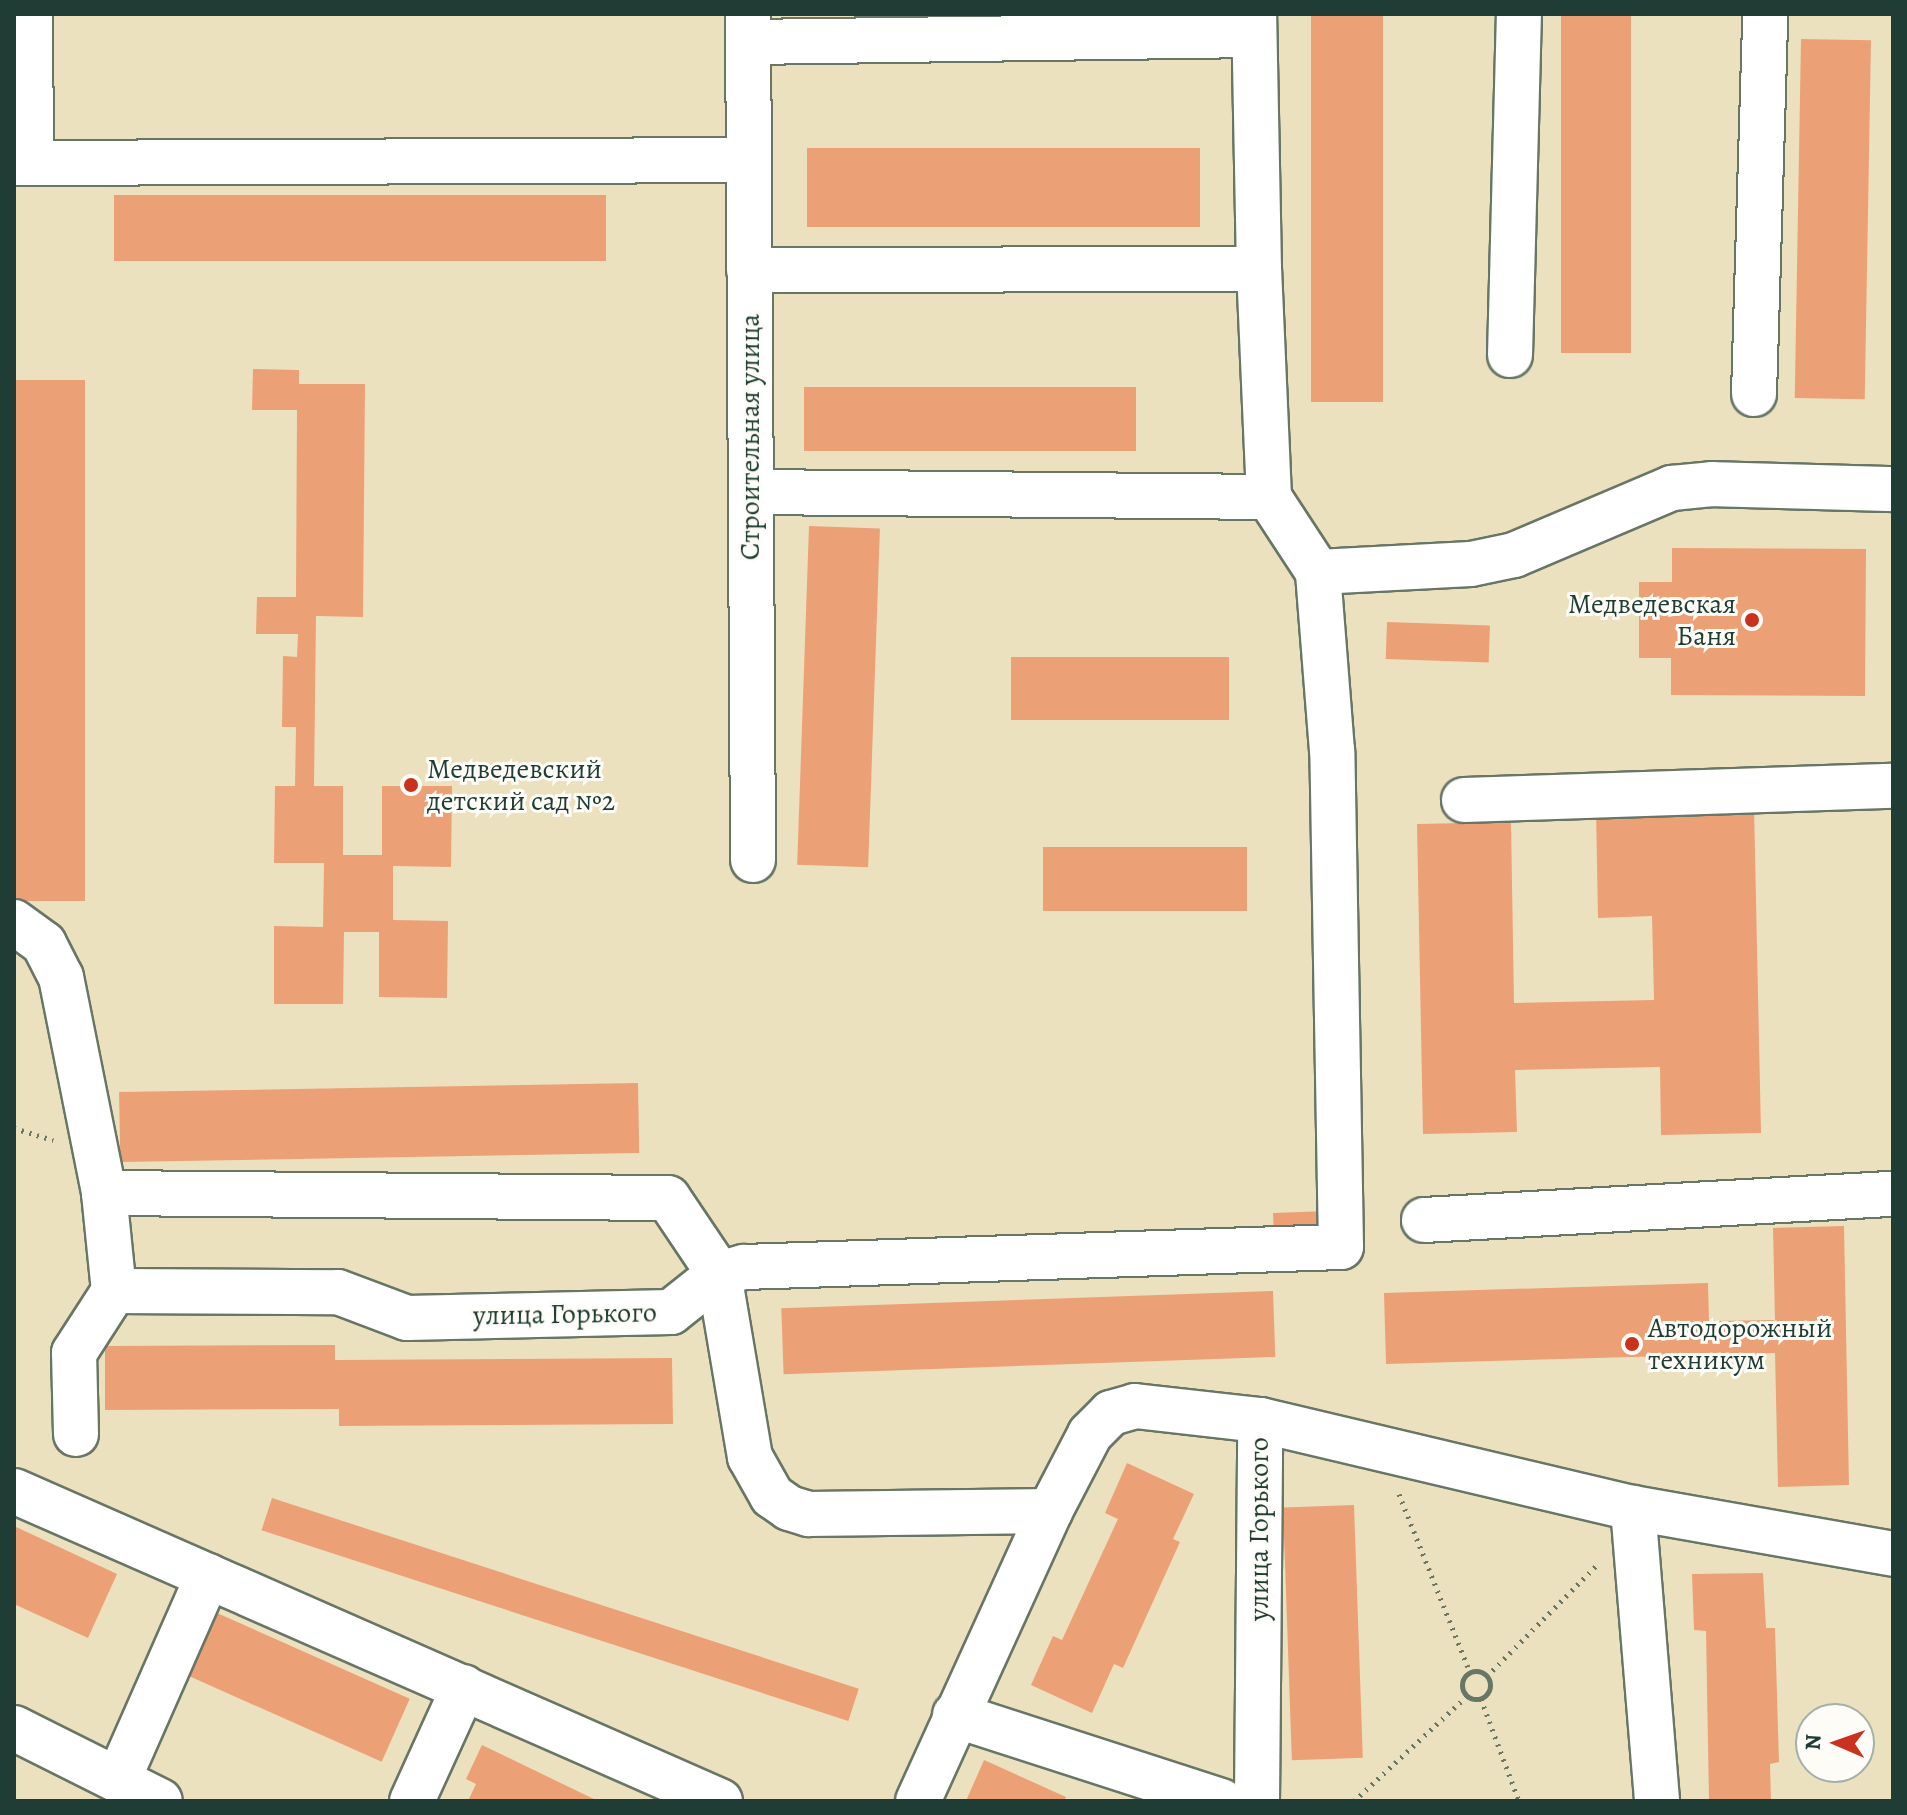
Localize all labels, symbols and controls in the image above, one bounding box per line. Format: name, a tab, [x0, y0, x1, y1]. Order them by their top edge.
street label: Строительная улица	[733, 314, 767, 560]
place label: Медведевская Баня	[1568, 587, 1736, 653]
marker: Медведевская Баня	[1743, 611, 1761, 629]
place label: Медведевский детский сад №2	[427, 752, 615, 818]
marker: Медведевский детский сад №2	[402, 776, 420, 794]
street label: улица Горького	[473, 1296, 657, 1332]
place label: Автодорожный техникум	[1648, 1311, 1832, 1377]
marker: Автодорожный техникум	[1623, 1335, 1641, 1353]
street label: улица Горького	[1242, 1437, 1276, 1621]
north arrow	[1795, 1703, 1875, 1783]
text: N	[1798, 1734, 1828, 1751]

